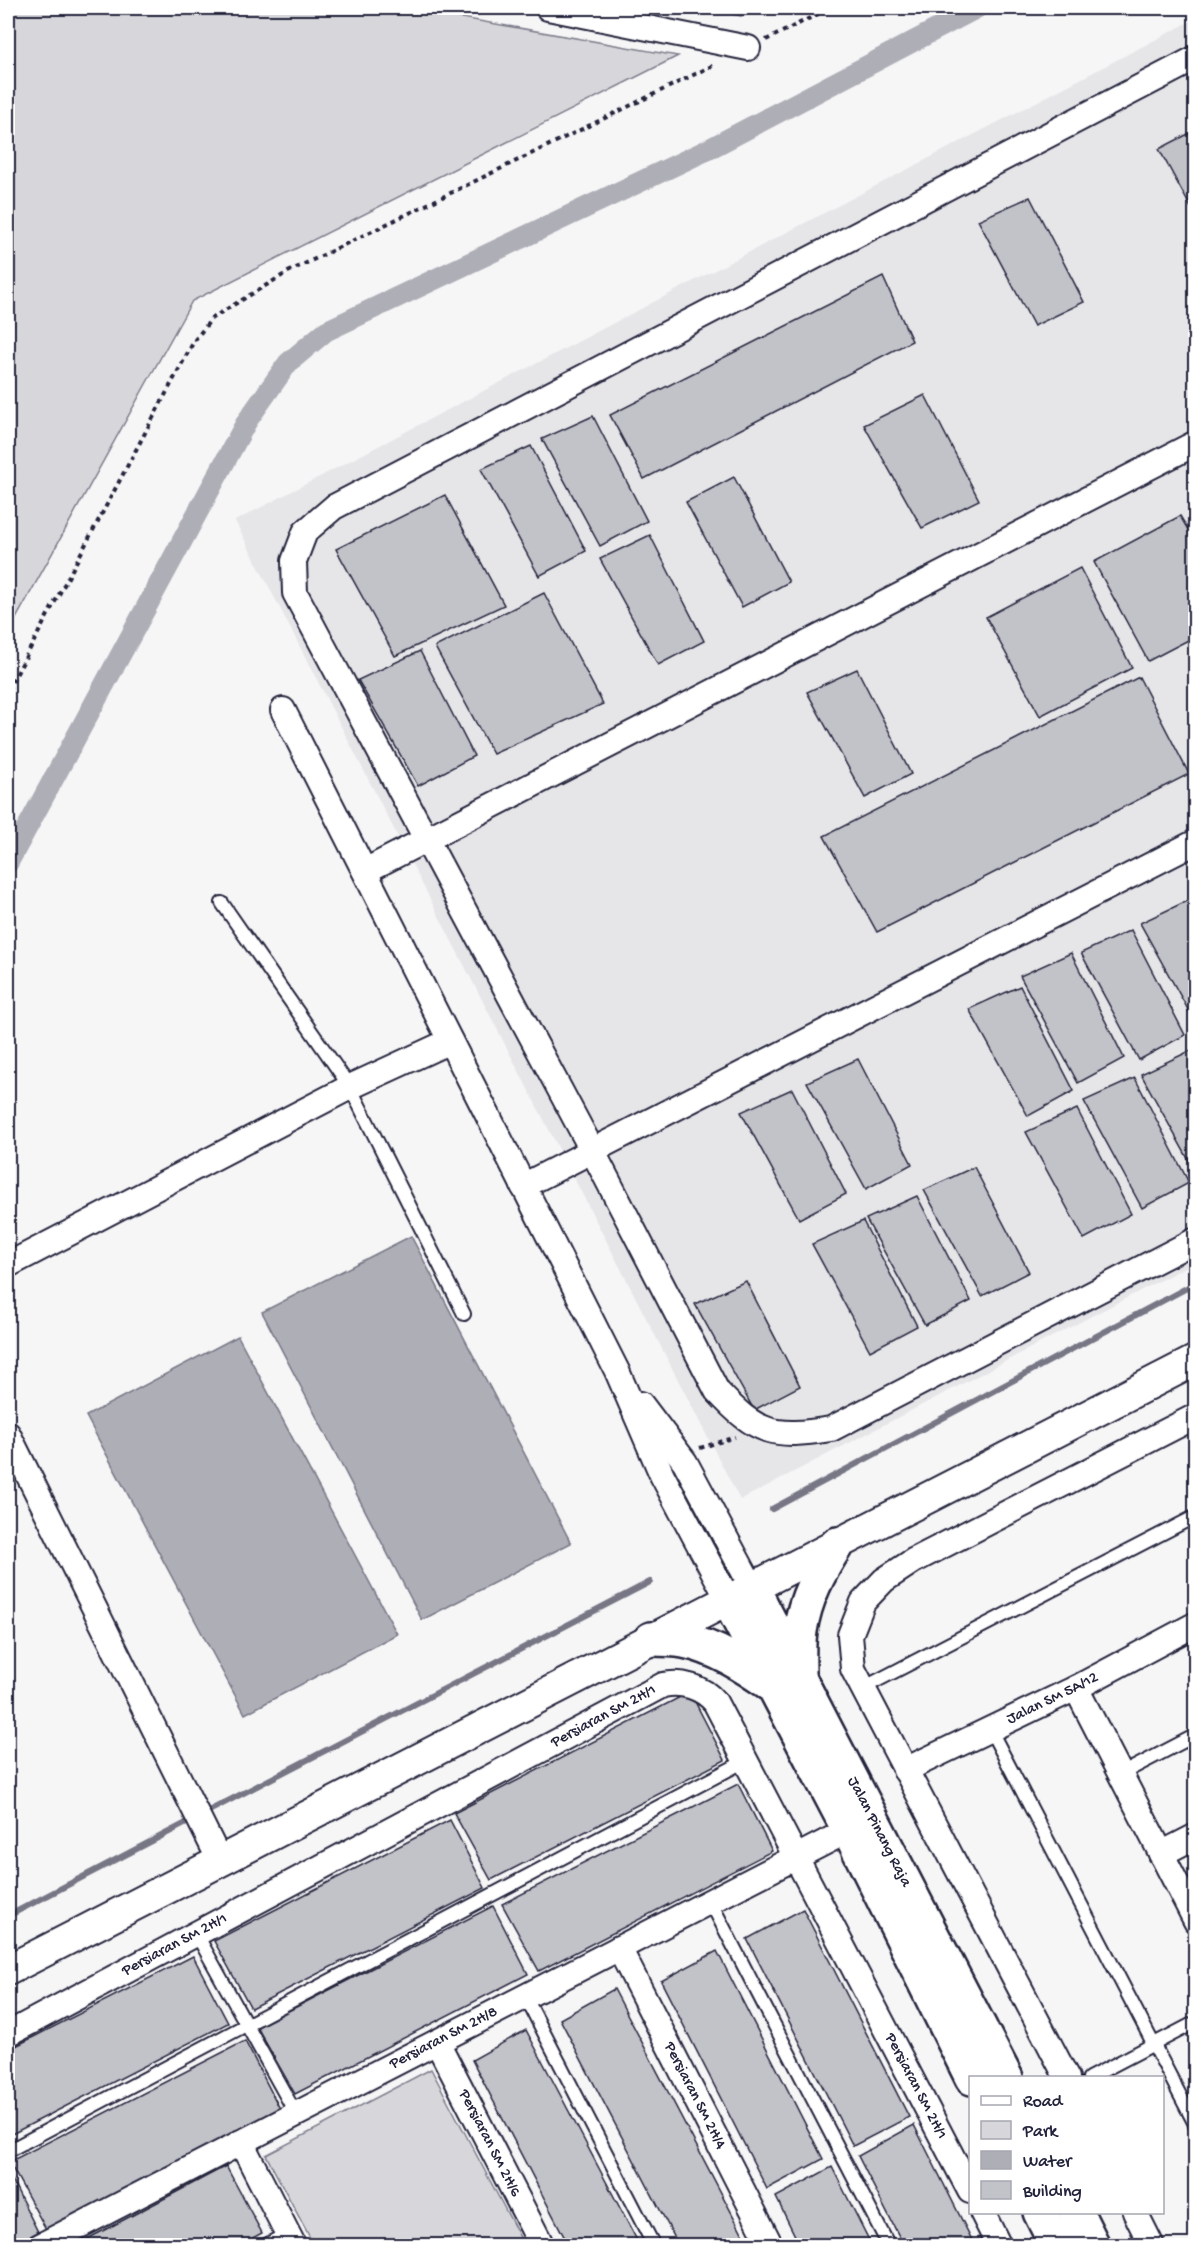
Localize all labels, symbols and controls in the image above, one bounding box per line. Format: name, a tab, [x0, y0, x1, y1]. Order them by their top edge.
street label: Jalan SM 5A/12	[1004, 1668, 1102, 1729]
street label: Persiaran SM 2H/1	[547, 1681, 660, 1753]
street label: Jalan Pinang Raja	[842, 1774, 916, 1891]
street label: Persiaran SM 2H/1	[118, 1909, 231, 1981]
street label: Persiaran SM 2H/8	[386, 2003, 501, 2074]
street label: Persiaran SM 2H/1	[880, 2029, 951, 2142]
street label: Persiaran SM 2H/4	[659, 2038, 730, 2153]
legend	[969, 2076, 1164, 2214]
street label: Persiaran SM 2H/6	[453, 2086, 525, 2201]
text: Road	[1023, 2092, 1064, 2113]
text: Park	[1022, 2122, 1059, 2143]
text: Water	[1023, 2152, 1073, 2173]
text: Building	[1022, 2182, 1082, 2203]

